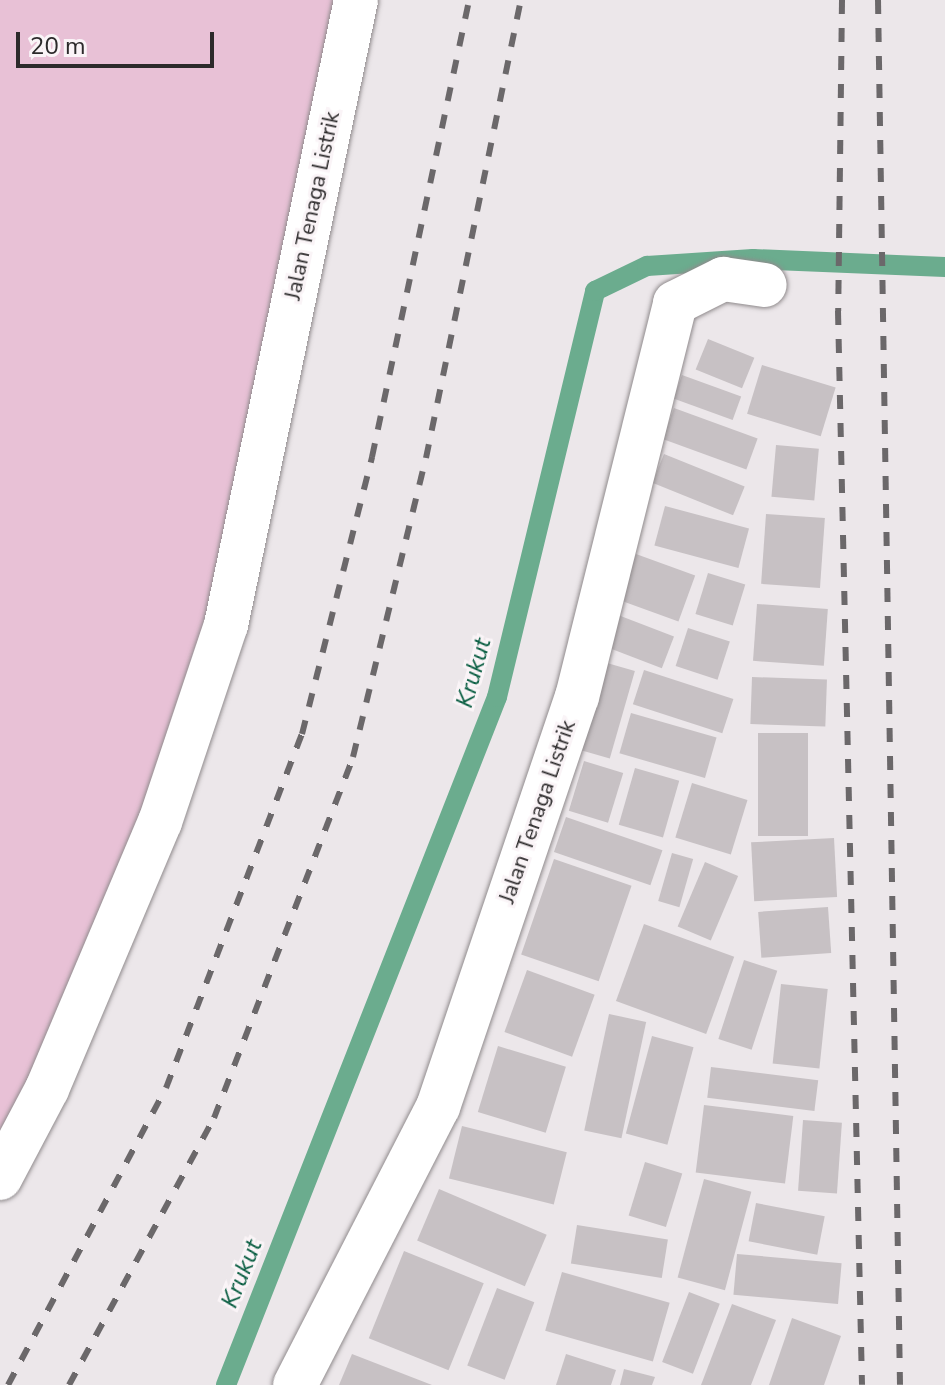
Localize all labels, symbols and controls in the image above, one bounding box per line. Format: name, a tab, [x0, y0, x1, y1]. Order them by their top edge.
scale bar	[20, 16, 218, 66]
text: 20 m	[30, 30, 86, 62]
street label: Jalan Tenaga Listrik	[280, 109, 346, 303]
water label: Krukut	[450, 635, 498, 711]
street label: Jalan Tenaga Listrik	[494, 717, 582, 907]
water label: Krukut	[215, 1236, 269, 1312]

